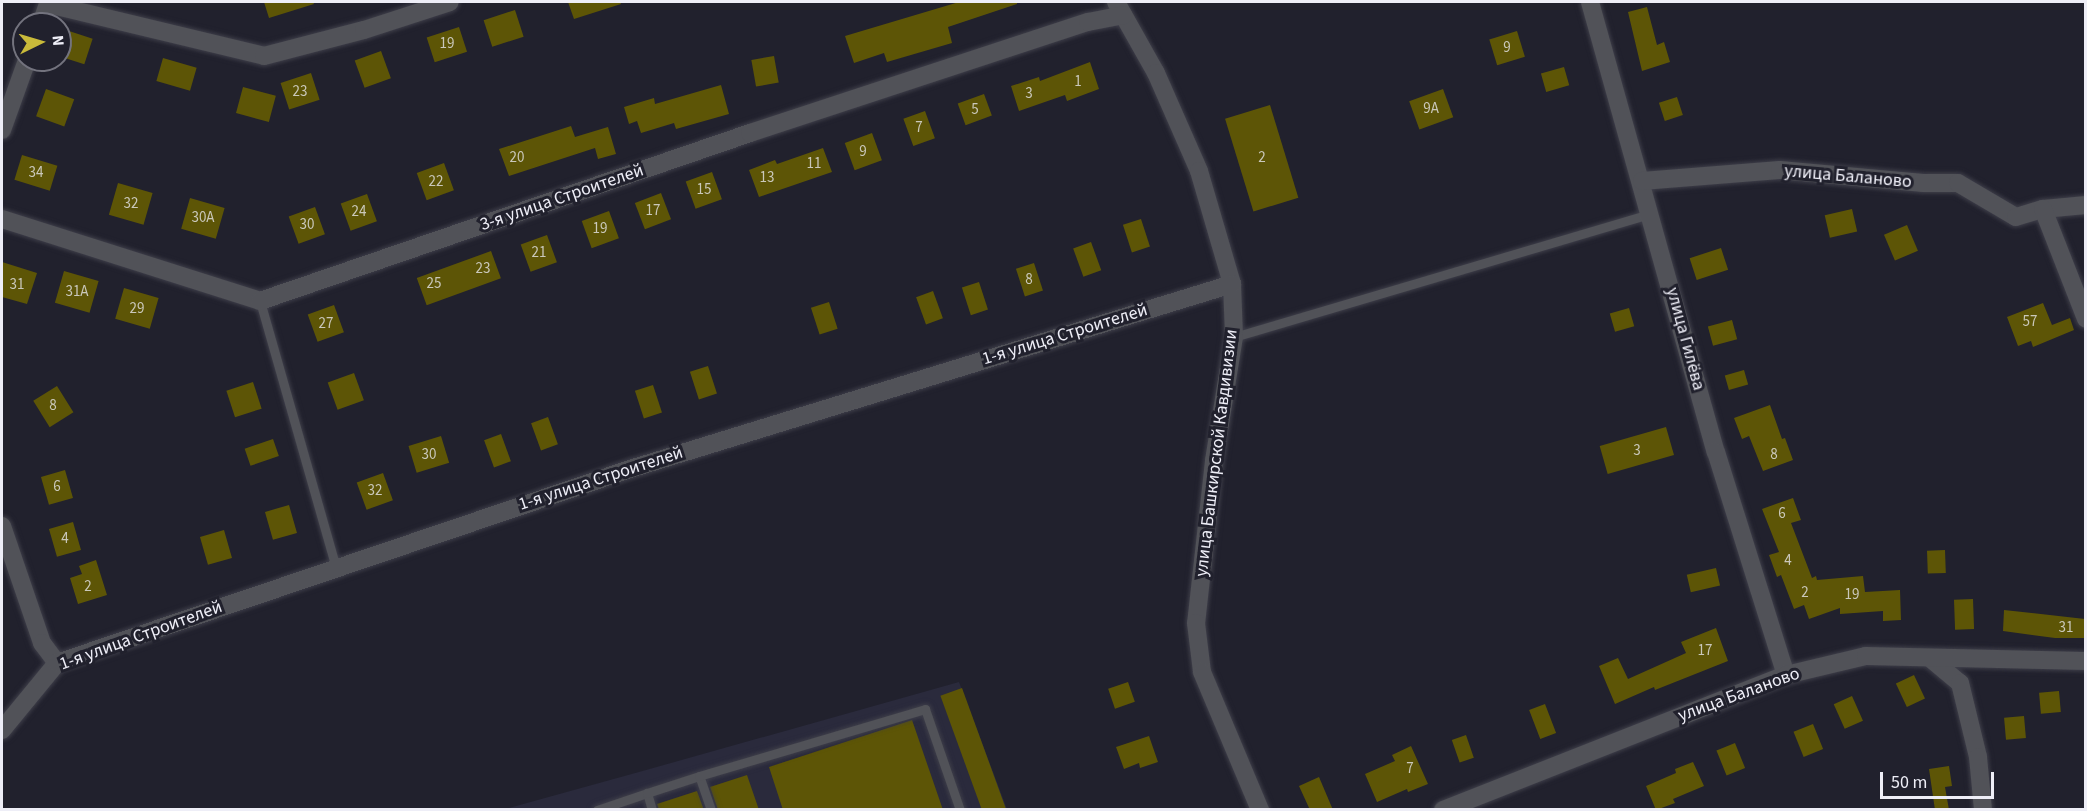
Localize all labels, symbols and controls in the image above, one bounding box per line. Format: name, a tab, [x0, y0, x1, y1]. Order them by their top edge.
north arrow	[12, 12, 72, 72]
text: N	[47, 34, 69, 47]
house number: 19	[440, 35, 454, 53]
house number: 9	[1503, 39, 1511, 57]
house number: 1	[1074, 73, 1082, 91]
house number: 23	[293, 83, 307, 101]
house number: 3	[1025, 85, 1033, 103]
house number: 9А	[1423, 100, 1439, 118]
house number: 5	[971, 101, 979, 119]
house number: 7	[915, 119, 923, 137]
house number: 9	[859, 143, 867, 161]
house number: 20	[510, 149, 524, 167]
house number: 2	[1258, 149, 1266, 167]
house number: 11	[807, 155, 821, 173]
street label: 3-я улица Строителей	[477, 160, 647, 236]
street label: улица Баланово	[1783, 161, 1913, 193]
house number: 34	[29, 164, 43, 182]
house number: 13	[760, 169, 774, 187]
house number: 22	[429, 173, 443, 191]
house number: 15	[697, 181, 711, 199]
house number: 32	[124, 195, 138, 213]
house number: 17	[646, 202, 660, 220]
house number: 24	[352, 203, 366, 221]
house number: 30А	[191, 209, 215, 227]
house number: 30	[300, 216, 314, 234]
house number: 19	[593, 220, 607, 238]
house number: 21	[532, 244, 546, 262]
house number: 23	[476, 260, 490, 278]
house number: 8	[1025, 271, 1033, 289]
house number: 25	[427, 275, 441, 293]
house number: 31	[10, 276, 24, 294]
house number: 31А	[65, 283, 89, 301]
street label: улица Гилёва	[1661, 285, 1709, 393]
house number: 29	[130, 300, 144, 318]
street label: 1-я улица Строителей	[980, 300, 1150, 370]
house number: 57	[2023, 313, 2037, 331]
house number: 27	[319, 315, 333, 333]
street label: улица Башкирской Кавдивизии	[1191, 328, 1243, 578]
house number: 8	[49, 397, 57, 415]
street label: 1-я улица Строителей	[516, 442, 686, 516]
house number: 3	[1633, 442, 1641, 460]
house number: 30	[422, 446, 436, 464]
house number: 8	[1770, 446, 1778, 464]
house number: 6	[53, 478, 61, 496]
house number: 32	[368, 482, 382, 500]
house number: 6	[1778, 505, 1786, 523]
house number: 4	[61, 530, 69, 548]
house number: 4	[1784, 552, 1792, 570]
house number: 2	[84, 578, 92, 596]
house number: 2	[1801, 584, 1809, 602]
house number: 19	[1845, 586, 1859, 604]
street label: 1-я улица Строителей	[57, 597, 225, 675]
house number: 31	[2059, 619, 2073, 637]
house number: 17	[1698, 642, 1712, 660]
street label: улица Баланово	[1675, 663, 1803, 727]
house number: 7	[1406, 760, 1414, 778]
scale bar	[1883, 760, 1997, 798]
text: 50 m	[1891, 770, 1927, 795]

